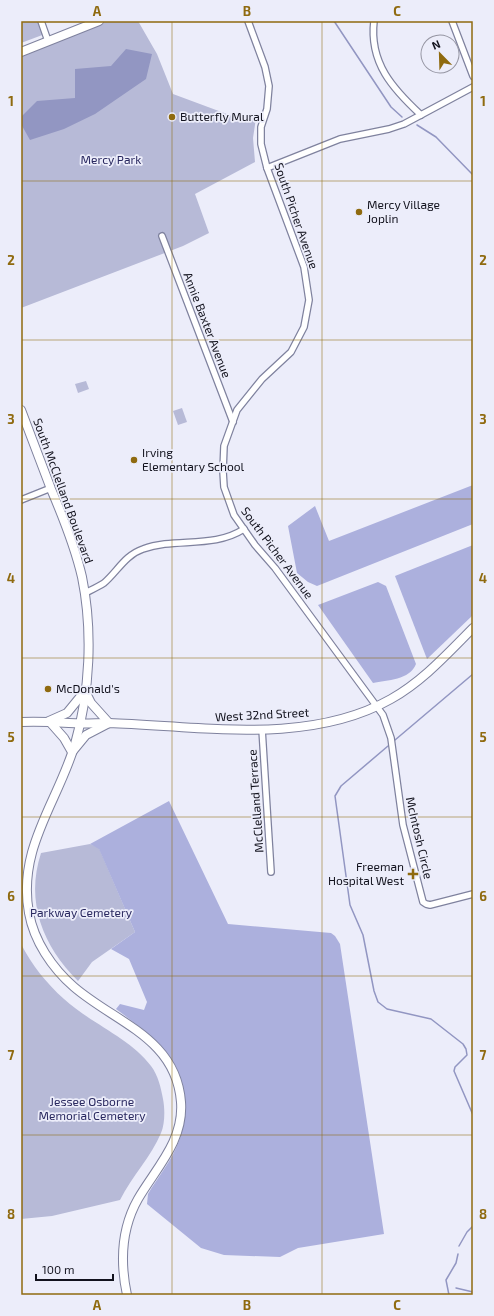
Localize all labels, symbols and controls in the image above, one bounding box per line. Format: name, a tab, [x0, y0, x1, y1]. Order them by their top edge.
text: A	[93, 3, 102, 19]
text: B	[243, 3, 251, 19]
text: C	[393, 3, 401, 19]
north arrow	[420, 34, 460, 74]
text: N	[430, 37, 442, 52]
text: 1	[8, 93, 14, 109]
text: 1	[480, 93, 486, 109]
place label: Butterfly Mural	[180, 109, 264, 123]
marker: Butterfly Mural	[167, 112, 177, 122]
park label: Mercy Park	[81, 152, 141, 166]
street label: South Picher Avenue	[272, 161, 322, 270]
place label: Mercy Village Joplin	[367, 197, 440, 225]
marker: Mercy Village Joplin	[354, 207, 364, 217]
text: 2	[7, 252, 15, 268]
text: 2	[479, 252, 487, 268]
street label: Annie Baxter Avenue	[181, 270, 235, 379]
text: 3	[7, 411, 15, 427]
text: 3	[479, 411, 487, 427]
street label: South McClelland Boulevard	[31, 416, 97, 565]
place label: Irving Elementary School	[142, 445, 245, 473]
marker: Irving Elementary School	[129, 455, 139, 465]
street label: South Picher Avenue	[239, 504, 317, 601]
text: 4	[7, 570, 15, 586]
text: 4	[479, 570, 487, 586]
place label: McDonald's	[56, 681, 120, 695]
marker: McDonald's	[43, 684, 53, 694]
street label: West 32nd Street	[215, 705, 310, 723]
text: 5	[7, 729, 15, 745]
text: 5	[479, 729, 487, 745]
street label: McClelland Terrace	[244, 749, 266, 853]
street label: McIntosh Circle	[404, 795, 436, 880]
place label: Freeman Hospital West	[328, 859, 404, 887]
marker: Freeman Hospital West	[407, 868, 419, 880]
text: 6	[7, 888, 15, 904]
text: 6	[479, 888, 487, 904]
park label: Parkway Cemetery	[30, 905, 133, 919]
text: 7	[8, 1047, 15, 1063]
text: 7	[480, 1047, 487, 1063]
park label: Jessee Osborne Memorial Cemetery	[38, 1094, 146, 1122]
text: 8	[7, 1206, 15, 1222]
text: 8	[479, 1206, 487, 1222]
scale bar	[36, 1256, 113, 1282]
text: 100 m	[42, 1262, 74, 1276]
text: A	[93, 1297, 102, 1313]
text: B	[243, 1297, 251, 1313]
text: C	[393, 1297, 401, 1313]

